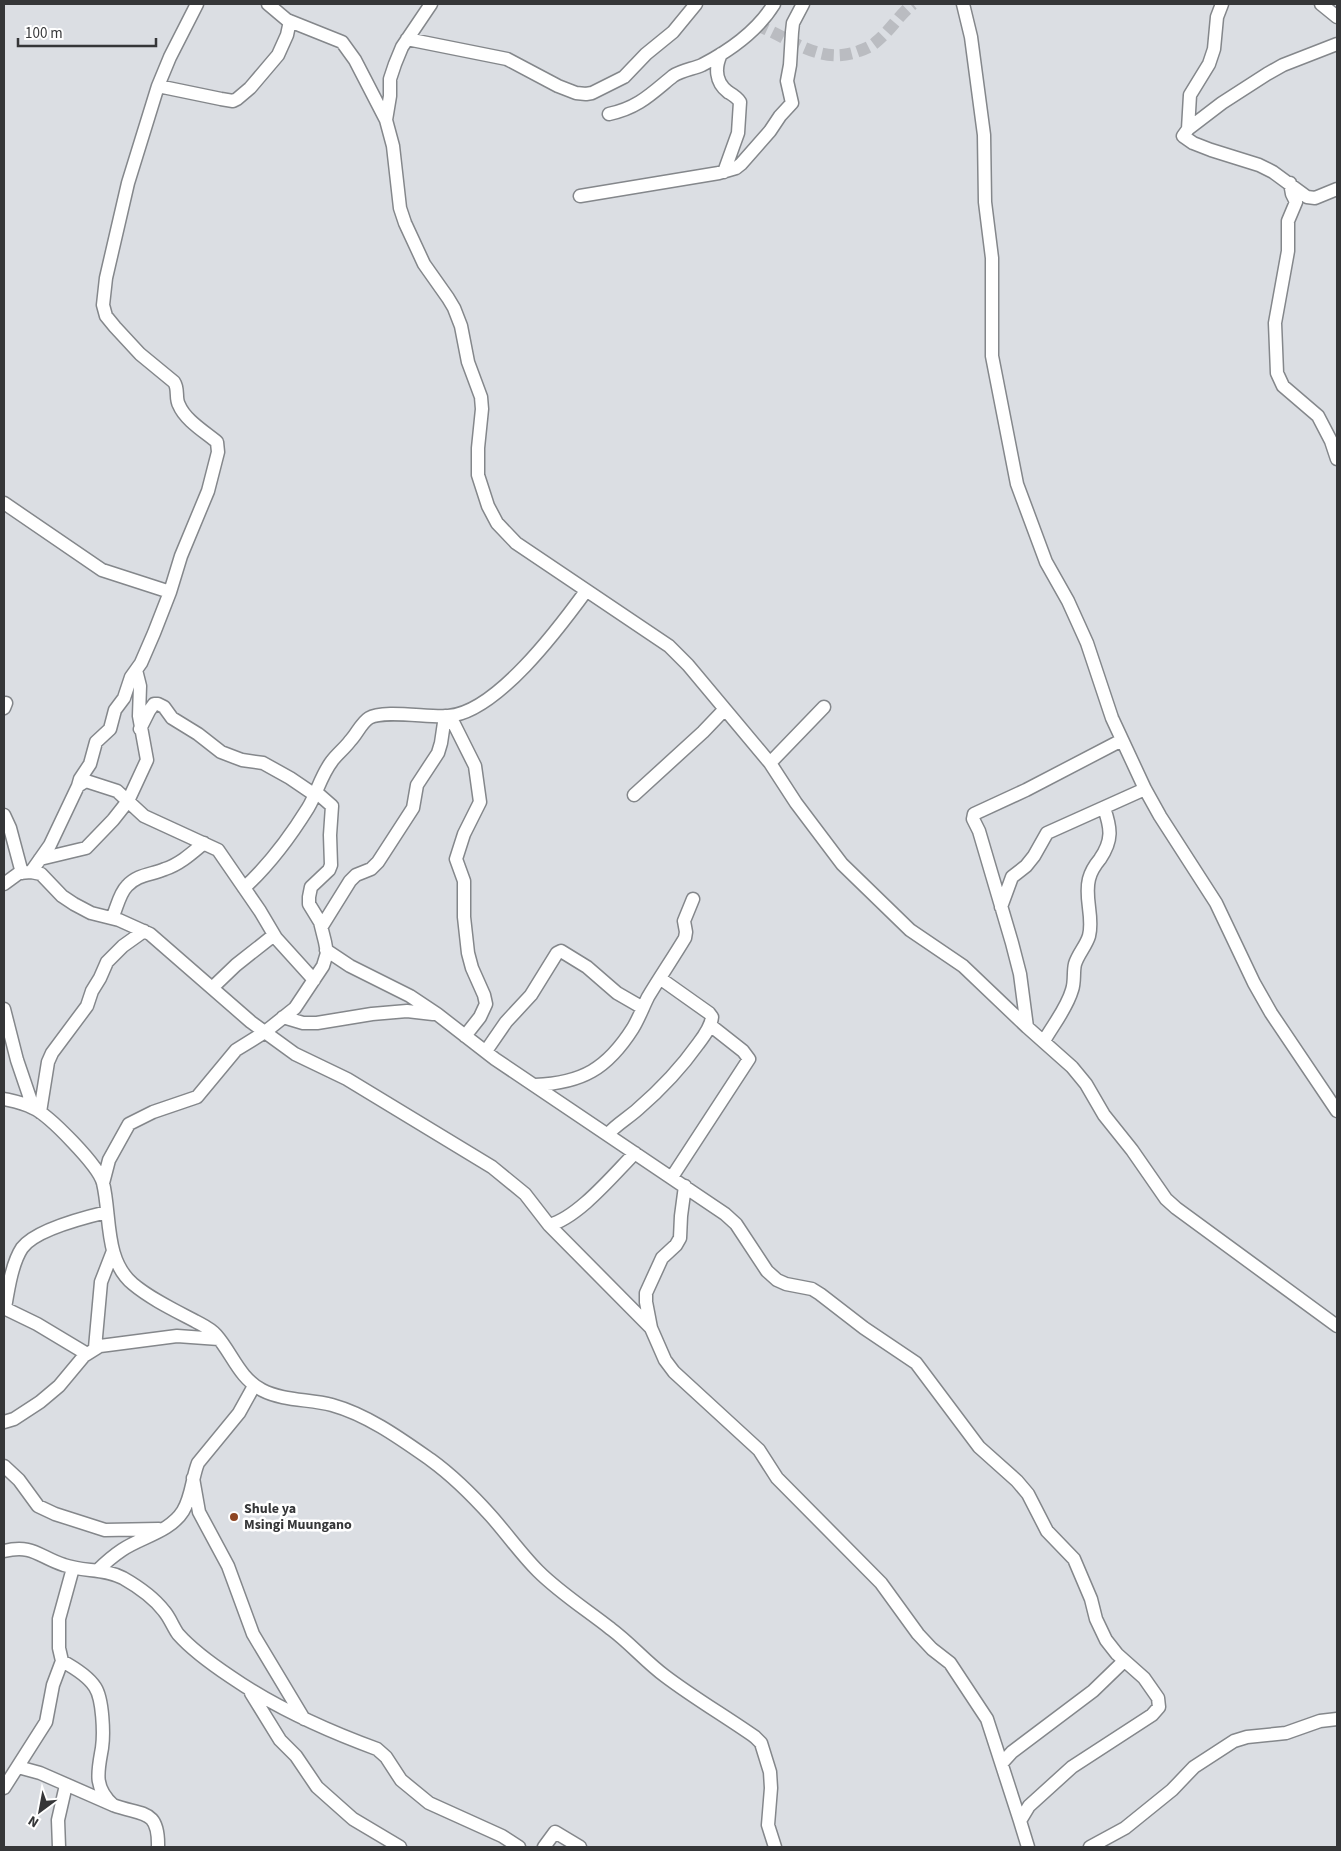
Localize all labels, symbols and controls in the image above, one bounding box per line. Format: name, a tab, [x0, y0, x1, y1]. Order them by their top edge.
scale bar	[18, 15, 155, 47]
text: 100 m	[25, 23, 63, 44]
place label: Shule ya Msingi Muungano	[244, 1499, 352, 1535]
marker: Shule ya Msingi Muungano	[228, 1511, 240, 1523]
north arrow	[15, 1786, 65, 1836]
text: N	[24, 1810, 43, 1832]

